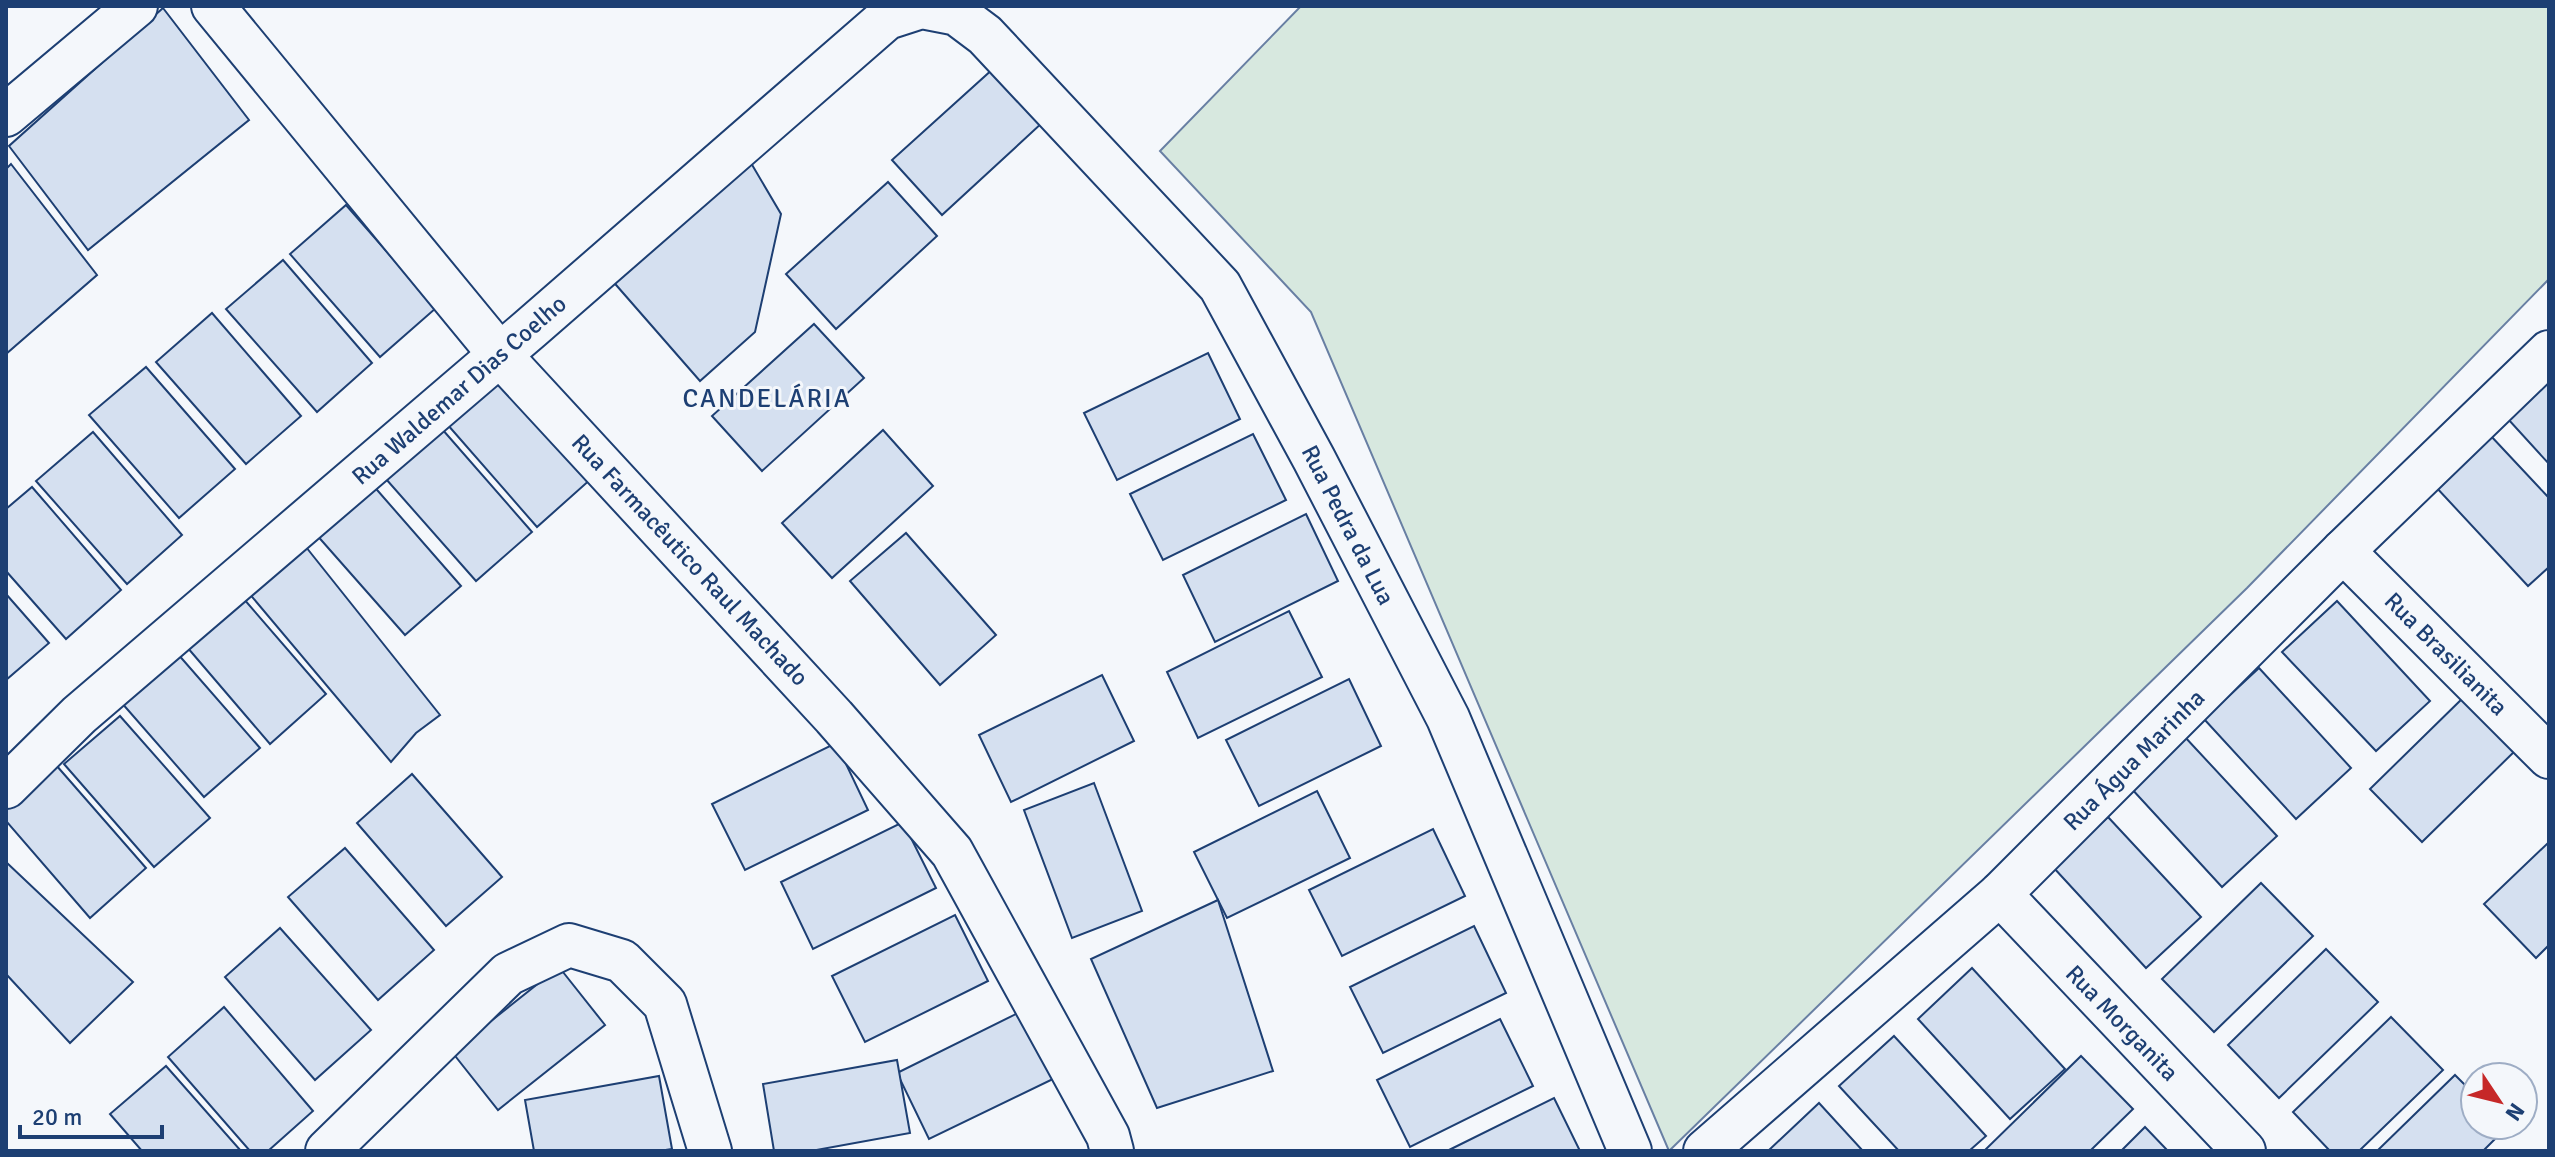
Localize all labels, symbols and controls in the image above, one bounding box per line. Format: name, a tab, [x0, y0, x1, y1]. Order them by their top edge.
street label: Rua Waldemar Dias Coelho	[346, 289, 572, 491]
district label: CANDELÁRIA	[682, 383, 852, 415]
street label: Rua Farmacêutico Raul Machado	[565, 428, 815, 692]
street label: Rua Pedra da Lua	[1295, 440, 1401, 610]
street label: Rua Brasilianita	[2378, 586, 2514, 722]
street label: Rua Água Marinha	[2057, 683, 2211, 837]
street label: Rua Morganita	[2059, 959, 2185, 1087]
north arrow	[2459, 1061, 2539, 1141]
scale bar	[20, 1089, 162, 1139]
text: N	[2500, 1098, 2530, 1126]
text: 20 m	[32, 1102, 82, 1132]

